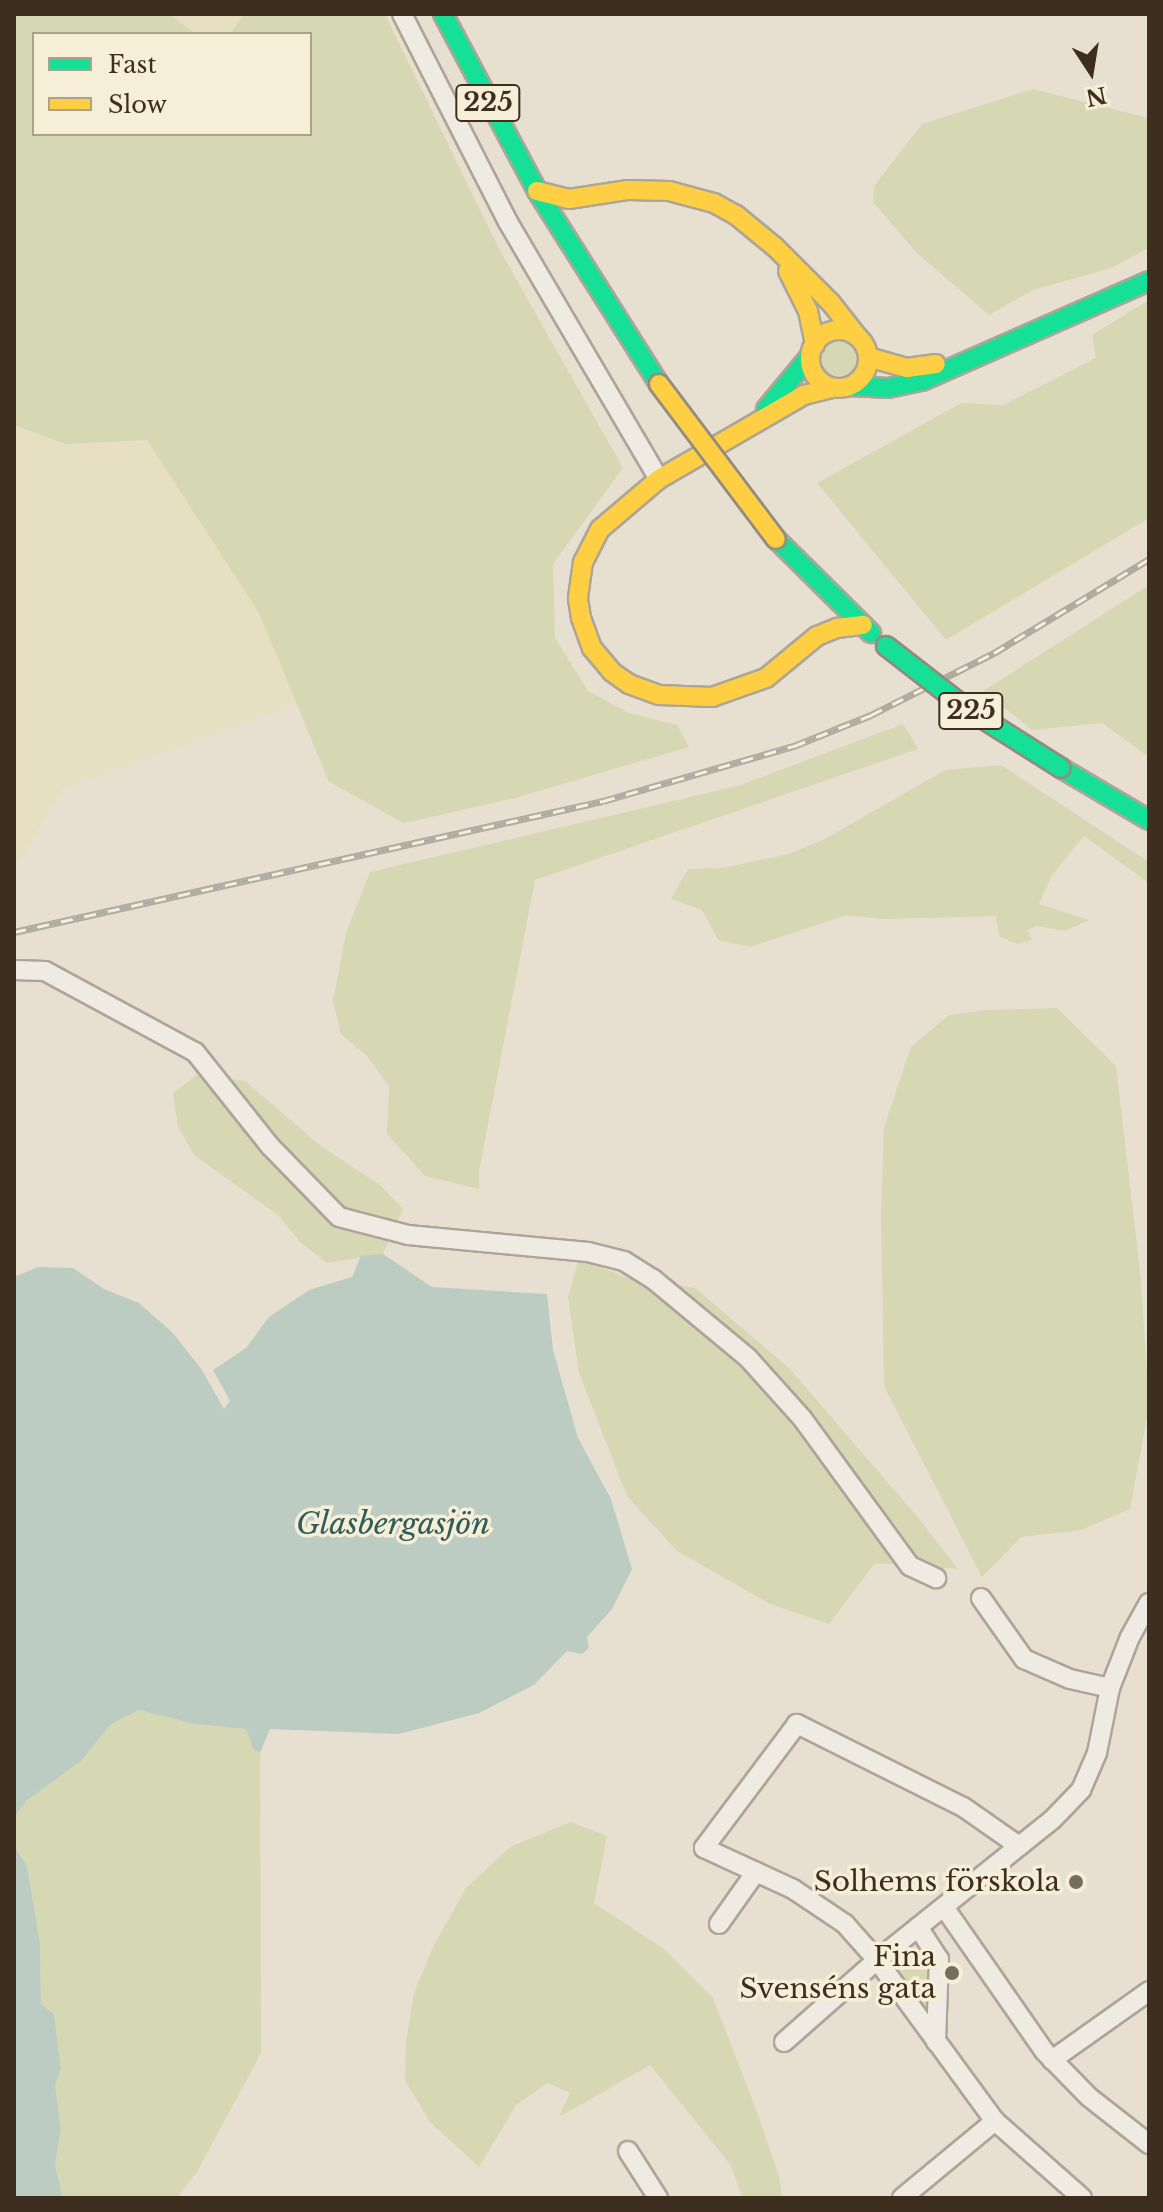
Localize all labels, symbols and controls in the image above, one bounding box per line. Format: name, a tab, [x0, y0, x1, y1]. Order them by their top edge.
legend	[32, 32, 312, 136]
north arrow	[1051, 32, 1131, 112]
text: Fast	[108, 50, 156, 79]
road number: 225	[454, 81, 522, 125]
text: N	[1083, 81, 1109, 111]
text: Slow	[108, 90, 167, 119]
road number: 225	[937, 689, 1005, 733]
water label: Glasbergasjön	[296, 1506, 490, 1542]
place label: Solhems förskola	[814, 1865, 1060, 1899]
marker: Solhems förskola	[1067, 1873, 1085, 1891]
place label: Fina Svenséns gata	[739, 1940, 936, 2006]
marker: Fina Svenséns gata	[943, 1964, 961, 1982]

